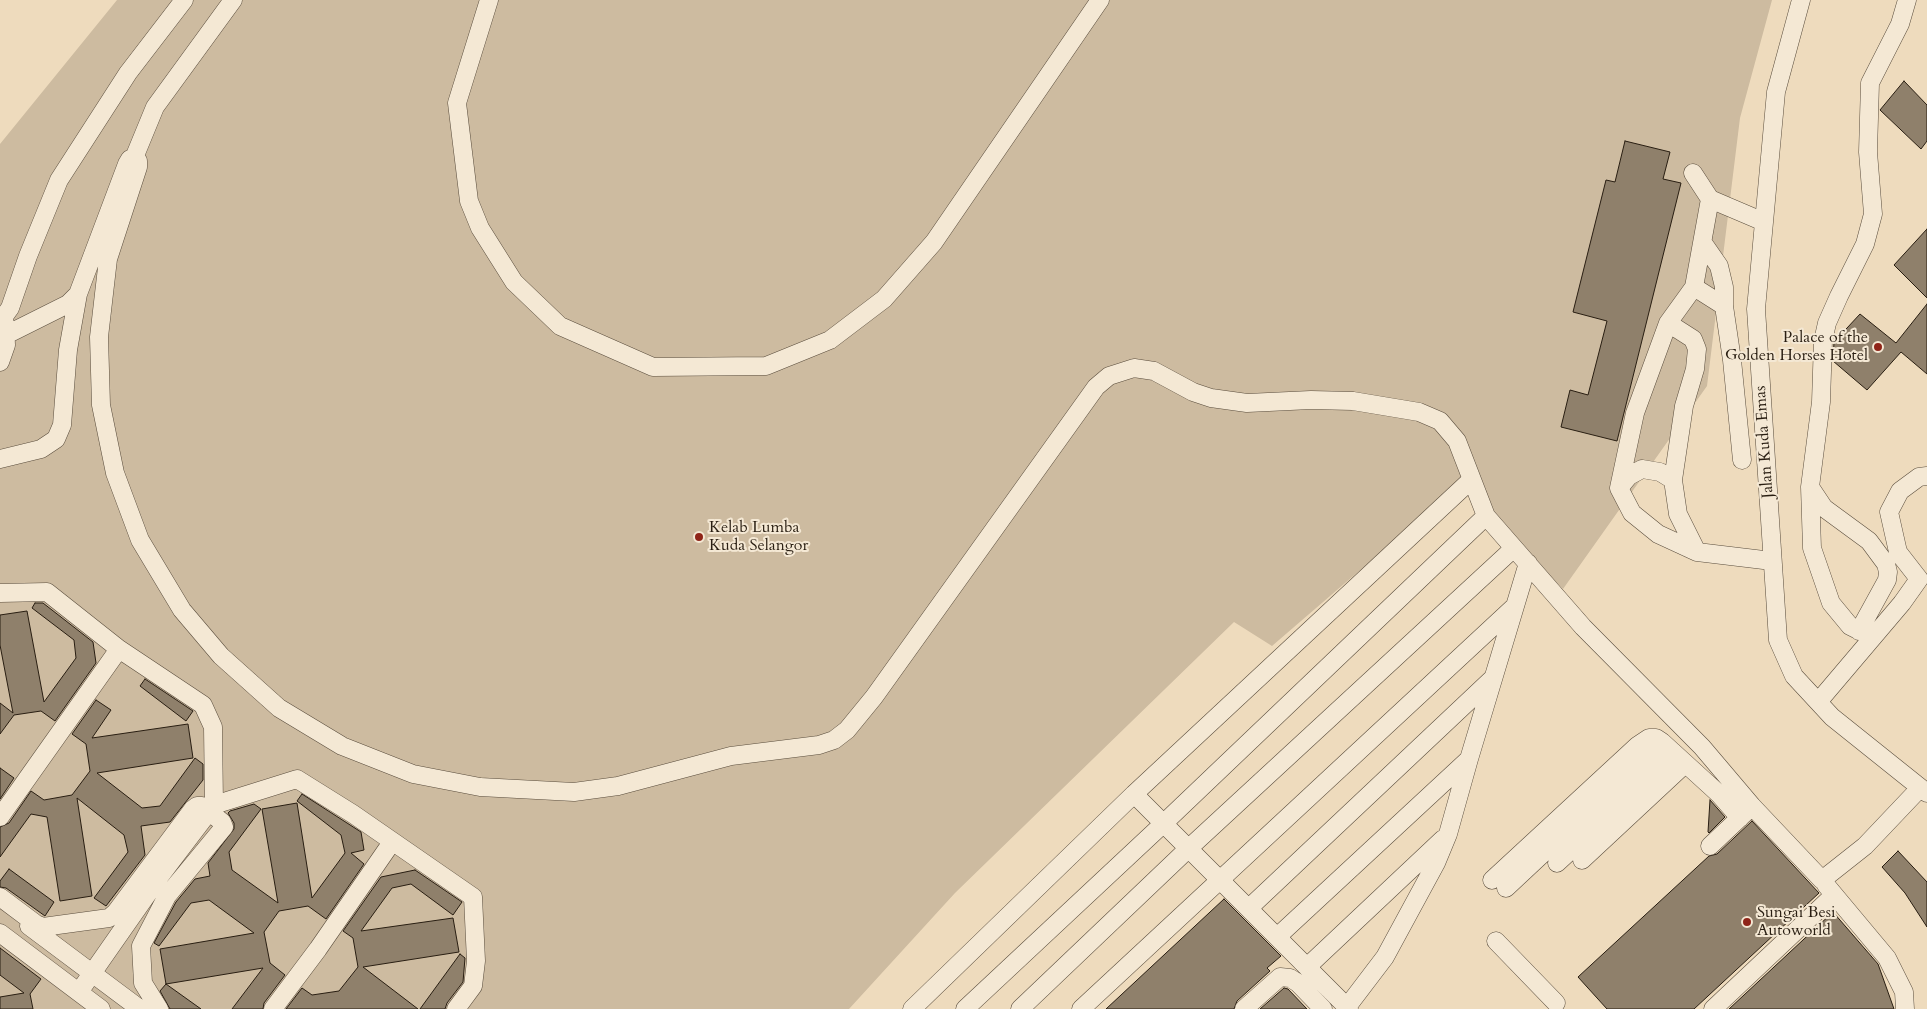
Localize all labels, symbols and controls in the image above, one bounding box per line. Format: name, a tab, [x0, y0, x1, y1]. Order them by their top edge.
place label: Palace of the Golden Horses Hotel	[1725, 328, 1868, 366]
marker: Palace of the Golden Horses Hotel	[1872, 341, 1884, 353]
street label: Jalan Kuda Emas	[1751, 385, 1779, 499]
place label: Kelab Lumba Kuda Selangor	[709, 518, 808, 556]
marker: Kelab Lumba Kuda Selangor	[693, 531, 705, 543]
place label: Sungai Besi Autoworld	[1757, 903, 1836, 941]
marker: Sungai Besi Autoworld	[1741, 916, 1753, 928]

